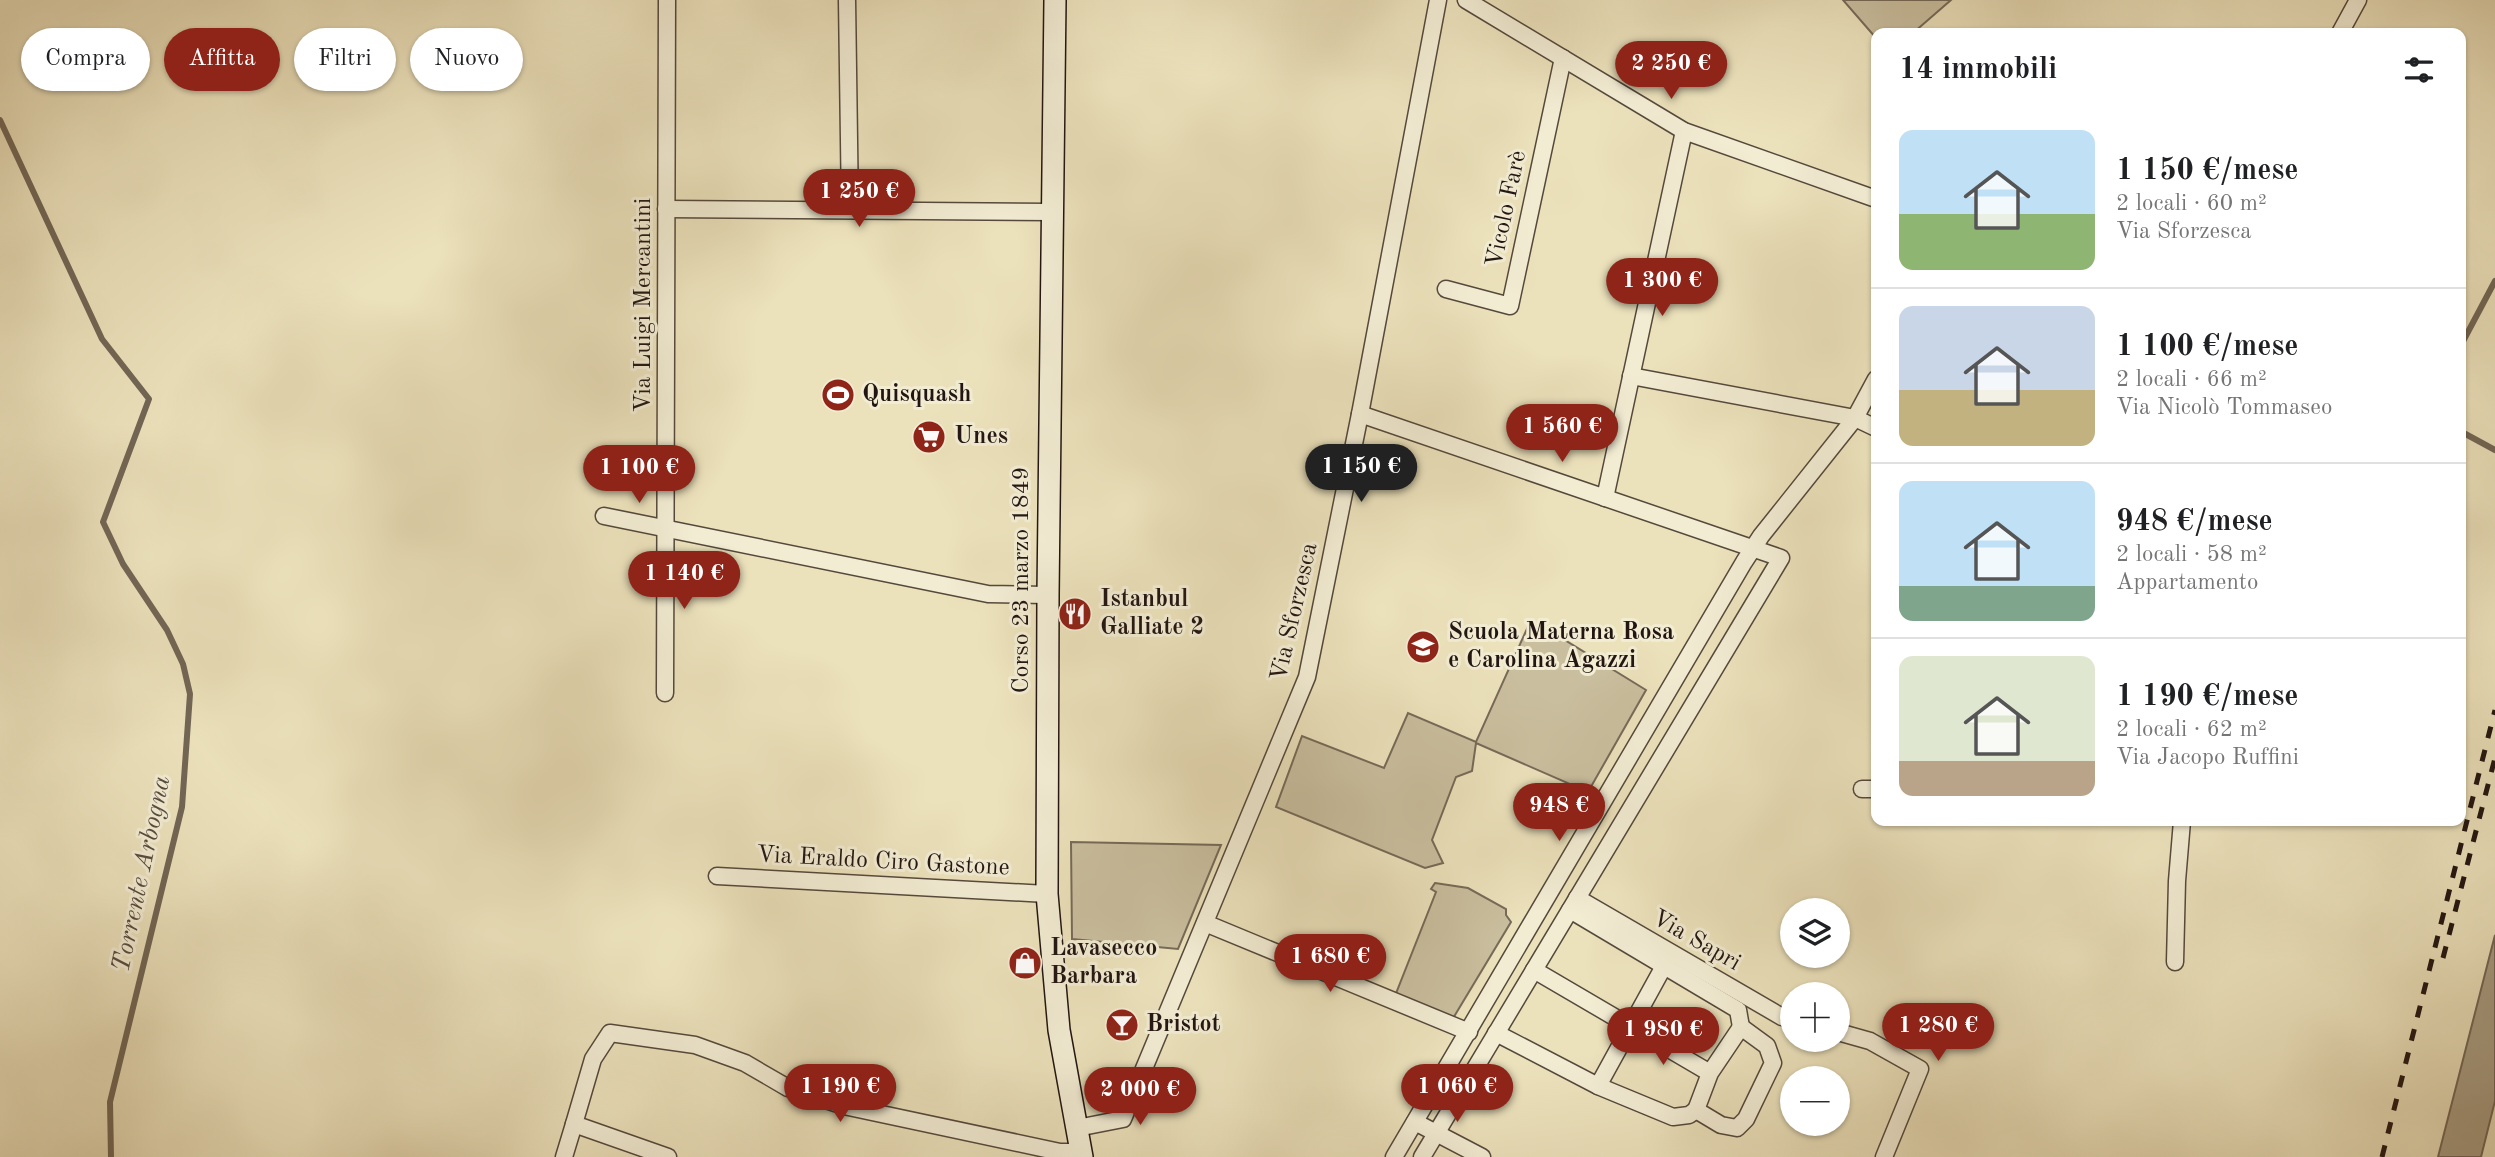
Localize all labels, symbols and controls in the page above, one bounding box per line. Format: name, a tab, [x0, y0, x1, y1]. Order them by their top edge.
chip: Compra	[21, 28, 150, 91]
chip: Affitta	[164, 28, 280, 91]
chip: Filtri	[294, 28, 396, 91]
chip: Nuovo	[410, 28, 523, 91]
pin: 2 250 €	[1606, 42, 1736, 101]
icon: filters	[2400, 51, 2438, 89]
text: 2 250 €	[1631, 52, 1711, 75]
text: 14 immobili	[1899, 55, 2057, 85]
street label: Vicolo Farè	[1483, 148, 1531, 270]
text: 1 150 €/mese	[2116, 156, 2299, 186]
icon: home	[1955, 158, 2039, 242]
pin: 1 250 €	[794, 170, 924, 229]
text: 1 250 €	[819, 180, 899, 203]
text: 2 locali · 60 m²	[2116, 192, 2267, 215]
street label: Via Luigi Mercantini	[632, 198, 656, 412]
text: Via Sforzesca	[2116, 220, 2252, 243]
pin: 1 300 €	[1597, 258, 1727, 318]
text: 1 300 €	[1622, 269, 1702, 292]
text: 1 100 €/mese	[2116, 332, 2299, 362]
icon: home	[1955, 334, 2039, 418]
text: 2 locali · 66 m²	[2116, 368, 2267, 391]
sports icon: Quisquash	[819, 376, 857, 414]
place label: Quisquash	[862, 383, 971, 407]
text: Via Nicolò Tommaseo	[2116, 396, 2332, 419]
pin: 1 560 €	[1497, 405, 1627, 464]
text: 1 560 €	[1522, 415, 1602, 438]
supermarket icon: Unes	[910, 418, 948, 456]
place label: Unes	[954, 425, 1008, 449]
pin: 1 150 €	[1296, 444, 1426, 504]
pin: 1 100 €	[574, 446, 704, 505]
text: 1 150 €	[1321, 455, 1401, 478]
text: 1 100 €	[599, 456, 679, 479]
street label: Corso 23 marzo 1849	[1010, 466, 1034, 694]
text: 948 €/mese	[2116, 507, 2273, 537]
icon: home	[1955, 509, 2039, 593]
street label: Via Sforzesca	[1267, 540, 1323, 684]
text: 2 locali · 58 m²	[2116, 543, 2267, 566]
pin: 1 140 €	[619, 552, 749, 611]
text: 1 140 €	[644, 562, 724, 585]
text: Appartamento	[2116, 571, 2258, 594]
place label: Istanbul Galliate 2	[1100, 588, 1204, 640]
restaurant icon: Istanbul Galliate 2	[1056, 595, 1094, 633]
place label: Scuola Materna Rosa e Carolina Agazzi	[1448, 621, 1674, 673]
school or university icon: Scuola Materna Rosa e Carolina Agazzi	[1404, 628, 1442, 666]
text: 1 190 €/mese	[2116, 682, 2299, 712]
icon: home	[1955, 684, 2039, 768]
text: 2 locali · 62 m²	[2116, 718, 2267, 741]
text: Via Jacopo Ruffini	[2116, 746, 2299, 769]
water label: Torrente Arbogna	[108, 773, 176, 975]
pin: 948 €	[1510, 784, 1608, 843]
text: 948 €	[1529, 794, 1589, 817]
street label: Via Eraldo Ciro Gastone	[756, 843, 1010, 881]
map controls	[1780, 898, 1850, 1136]
button: layers	[1780, 898, 1850, 968]
street label: Via Sapri	[1648, 906, 1744, 976]
pin: 1 680 €	[1265, 934, 1395, 994]
place label: Lavasecco Barbara	[1050, 937, 1157, 989]
shop icon: Lavasecco Barbara	[1006, 944, 1044, 982]
text: 1 680 €	[1290, 945, 1370, 968]
button: +	[1780, 982, 1850, 1052]
pin: 1 280 €	[1873, 1004, 2003, 1063]
bar icon: Bristot	[1103, 1006, 1141, 1044]
pin: 1 980 €	[1598, 1007, 1728, 1067]
place label: Bristot	[1146, 1013, 1221, 1037]
text: 1 280 €	[1898, 1014, 1978, 1037]
text: 1 980 €	[1623, 1018, 1703, 1041]
pin: 1 190 €	[775, 1064, 905, 1124]
pin: 1 060 €	[1392, 1064, 1522, 1124]
button: −	[1780, 1066, 1850, 1136]
pin: 2 000 €	[1075, 1068, 1205, 1127]
text: 1 190 €	[800, 1075, 880, 1098]
text: 1 060 €	[1417, 1075, 1497, 1098]
text: 2 000 €	[1100, 1078, 1180, 1101]

